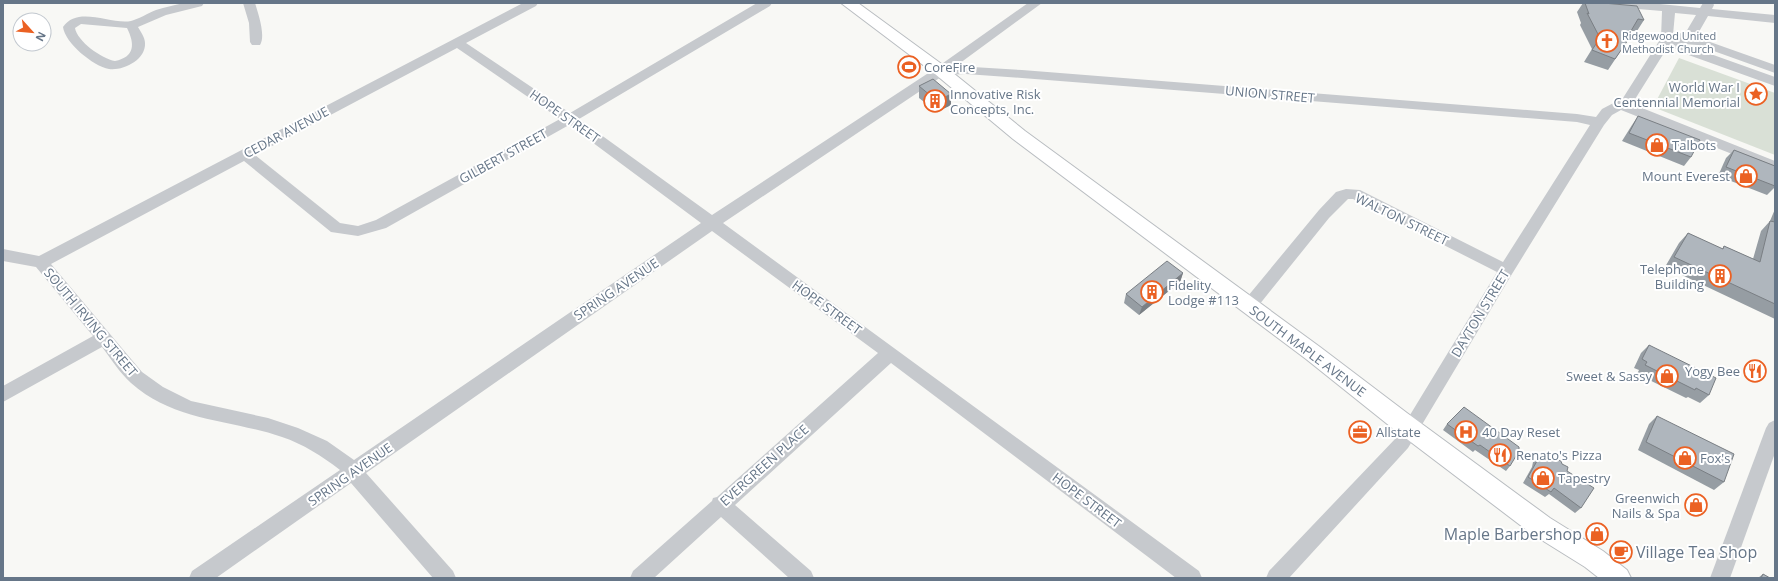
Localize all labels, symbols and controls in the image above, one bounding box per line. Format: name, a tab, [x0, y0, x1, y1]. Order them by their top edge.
north arrow	[12, 12, 52, 52]
church icon: Ridgewood United Methodist Church	[1594, 28, 1620, 54]
place label: Ridgewood United Methodist Church	[1622, 28, 1716, 56]
text: N	[33, 29, 50, 44]
sports icon: CoreFire	[896, 54, 922, 80]
place label: CoreFire	[924, 58, 975, 76]
place label: World War I Centennial Memorial	[1614, 78, 1740, 111]
street label: UNION STREET	[1224, 81, 1316, 107]
place icon: World War I Centennial Memorial	[1743, 81, 1769, 107]
street label: HOPE STREET	[526, 85, 604, 147]
place label: Innovative Risk Concepts, Inc.	[950, 85, 1041, 118]
building icon: Innovative Risk Concepts, Inc.	[922, 88, 948, 114]
street label: CEDAR AVENUE	[240, 102, 332, 162]
street label: GILBERT STREET	[456, 124, 551, 188]
shop icon: Talbots	[1644, 132, 1670, 158]
place label: Talbots	[1672, 136, 1716, 154]
shop icon: Mount Everest	[1733, 163, 1759, 189]
place label: Mount Everest	[1642, 167, 1730, 185]
street label: WALTON STREET	[1352, 189, 1452, 250]
street label: SPRING AVENUE	[570, 254, 662, 324]
place label: Telephone Building	[1640, 260, 1704, 293]
building icon: Telephone Building	[1707, 263, 1733, 289]
street label: SOUTH IRVING STREET	[40, 264, 142, 381]
street label: DAYTON STREET	[1447, 265, 1514, 360]
street label: HOPE STREET	[789, 276, 866, 339]
place label: Fidelity Lodge #113	[1168, 276, 1239, 309]
building icon: Fidelity Lodge #113	[1139, 279, 1165, 305]
street label: SOUTH MAPLE AVENUE	[1246, 301, 1370, 401]
restaurant icon: Yogy Bee	[1742, 358, 1768, 384]
place label: Yogy Bee	[1685, 362, 1740, 380]
shop icon: Sweet & Sassy	[1654, 363, 1680, 389]
place label: Sweet & Sassy	[1566, 367, 1652, 385]
office icon: Allstate	[1347, 419, 1373, 445]
hospital icon: 40 Day Reset	[1453, 419, 1479, 445]
street label: EVERGREEN PLACE	[716, 420, 812, 510]
place label: Allstate	[1376, 423, 1421, 441]
place label: 40 Day Reset	[1482, 423, 1561, 441]
street label: SPRING AVENUE	[304, 438, 396, 510]
restaurant icon: Renato's Pizza	[1487, 442, 1513, 468]
shop icon: Fox's	[1672, 445, 1698, 471]
place label: Renato's Pizza	[1516, 446, 1602, 464]
place label: Fox's	[1700, 449, 1730, 467]
shop icon: Tapestry	[1530, 465, 1556, 491]
street label: HOPE STREET	[1049, 468, 1126, 532]
place label: Tapestry	[1558, 469, 1611, 487]
place label: Greenwich Nails & Spa	[1612, 489, 1680, 522]
shop icon: Greenwich Nails & Spa	[1683, 492, 1709, 518]
shop icon: Maple Barbershop	[1584, 521, 1610, 547]
place label: Maple Barbershop	[1444, 523, 1582, 545]
cafe icon: Village Tea Shop	[1608, 539, 1634, 565]
place label: Village Tea Shop	[1636, 541, 1757, 563]

